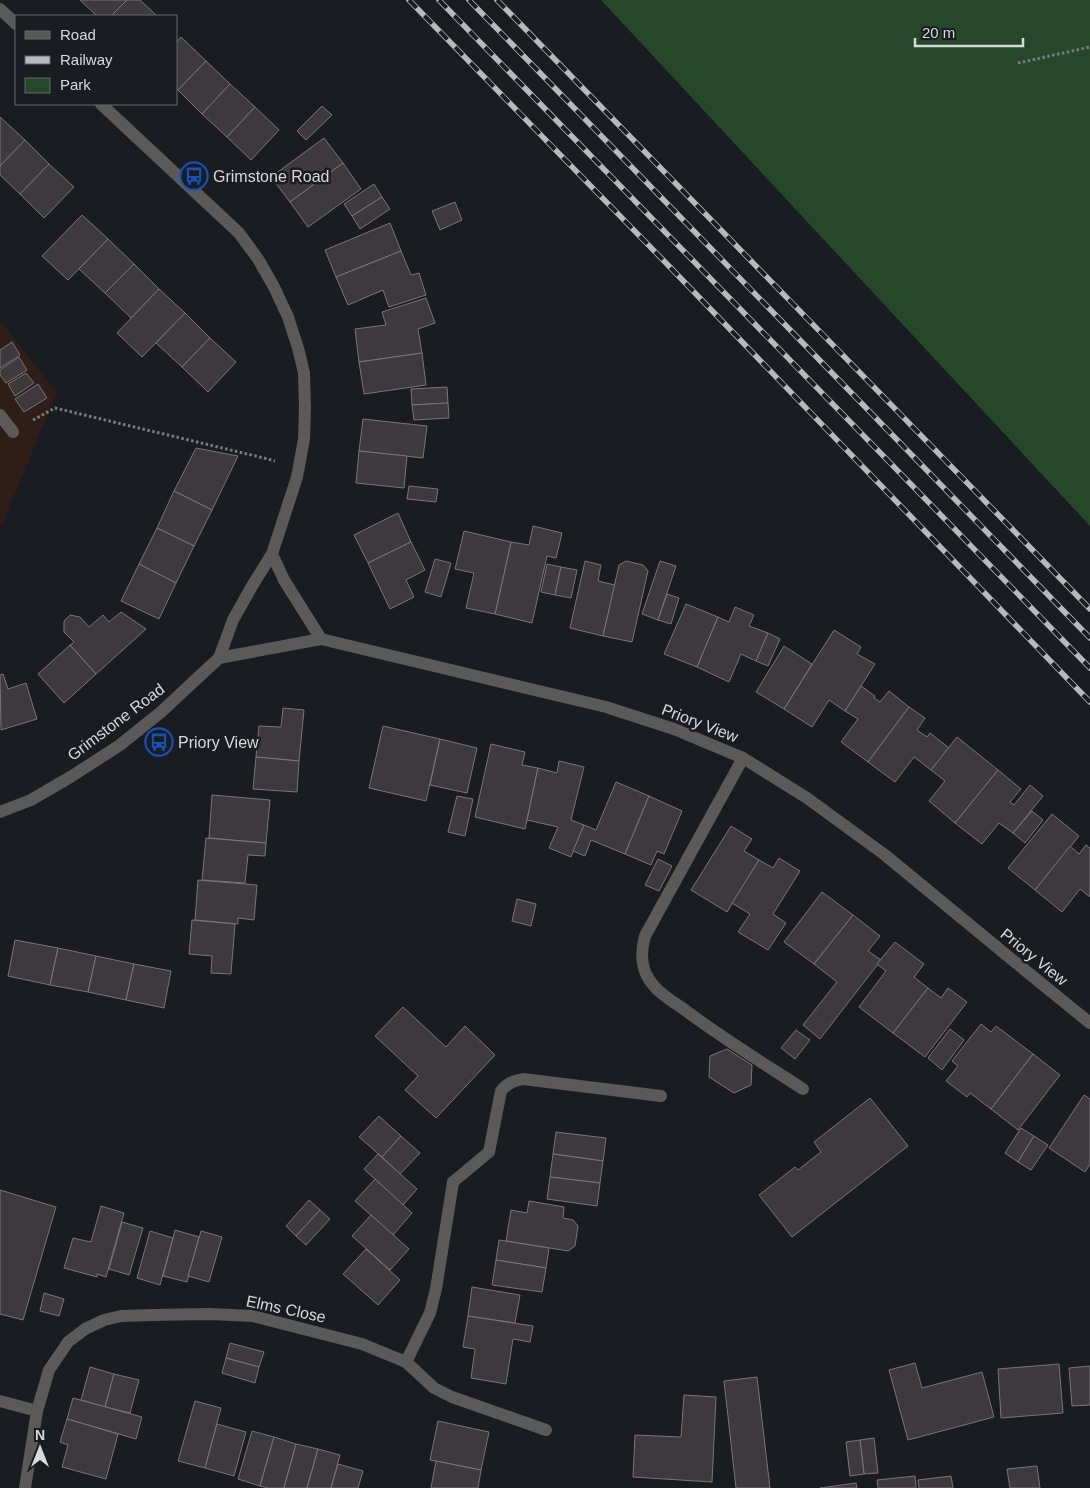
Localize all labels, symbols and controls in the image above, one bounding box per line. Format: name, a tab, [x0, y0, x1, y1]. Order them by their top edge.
legend	[15, 15, 178, 105]
scale bar	[915, 15, 1022, 47]
text: 20 m	[922, 24, 955, 41]
text: Road	[60, 26, 96, 43]
text: Railway	[60, 51, 113, 68]
text: Park	[60, 76, 91, 93]
bus stop icon: Grimstone Road	[179, 161, 209, 191]
place label: Grimstone Road	[213, 168, 330, 185]
street label: Grimstone Road	[64, 680, 168, 764]
street label: Priory View	[659, 701, 741, 746]
bus stop icon: Priory View	[144, 727, 174, 757]
place label: Priory View	[178, 734, 259, 751]
street label: Priory View	[997, 925, 1071, 989]
street label: Elms Close	[245, 1292, 327, 1326]
north arrow	[15, 1423, 65, 1473]
text: N	[35, 1427, 45, 1443]

